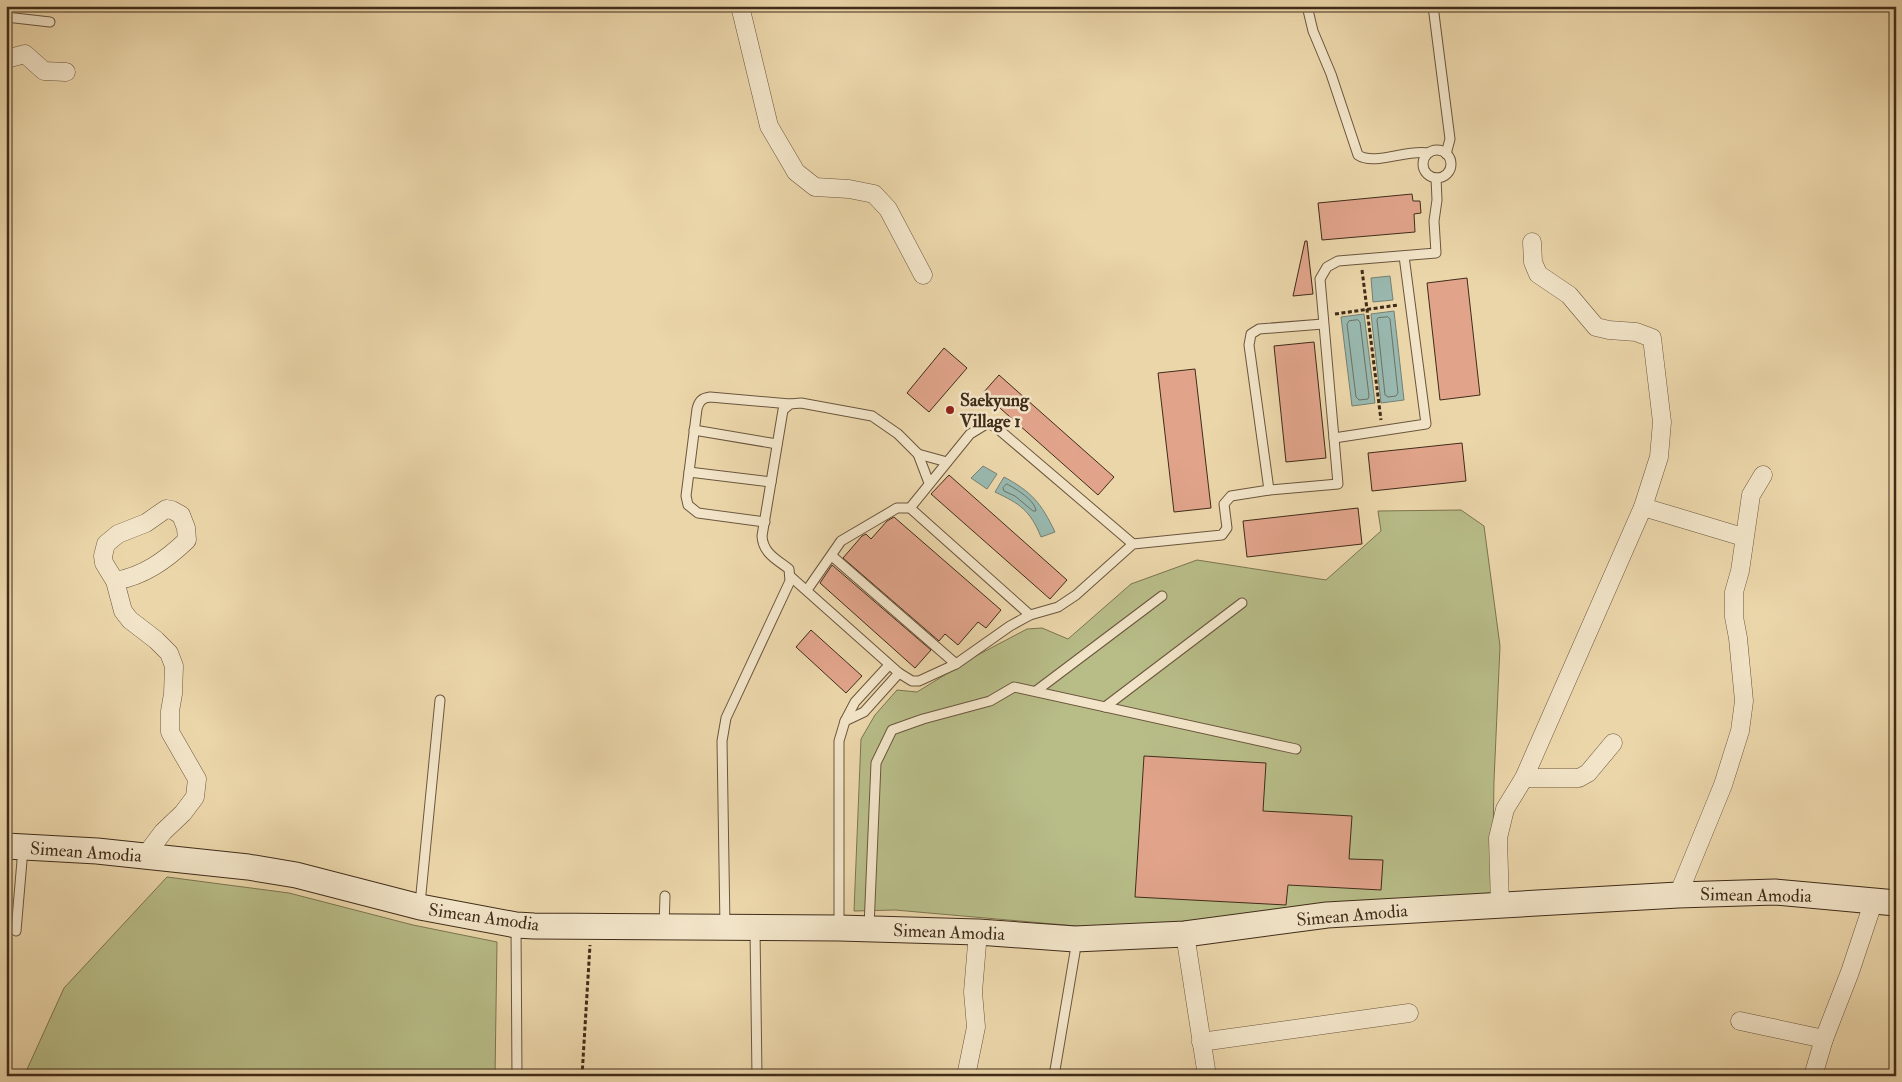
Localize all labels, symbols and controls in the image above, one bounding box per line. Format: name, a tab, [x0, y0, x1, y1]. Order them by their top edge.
place label: Saekyung Village 1	[959, 389, 1030, 433]
marker: Saekyung Village 1	[944, 404, 956, 416]
street label: Simean Amodia	[29, 837, 143, 868]
street label: Simean Amodia	[1700, 883, 1813, 908]
street label: Simean Amodia	[427, 898, 541, 937]
street label: Simean Amodia	[1295, 899, 1409, 932]
street label: Simean Amodia	[893, 919, 1006, 946]

